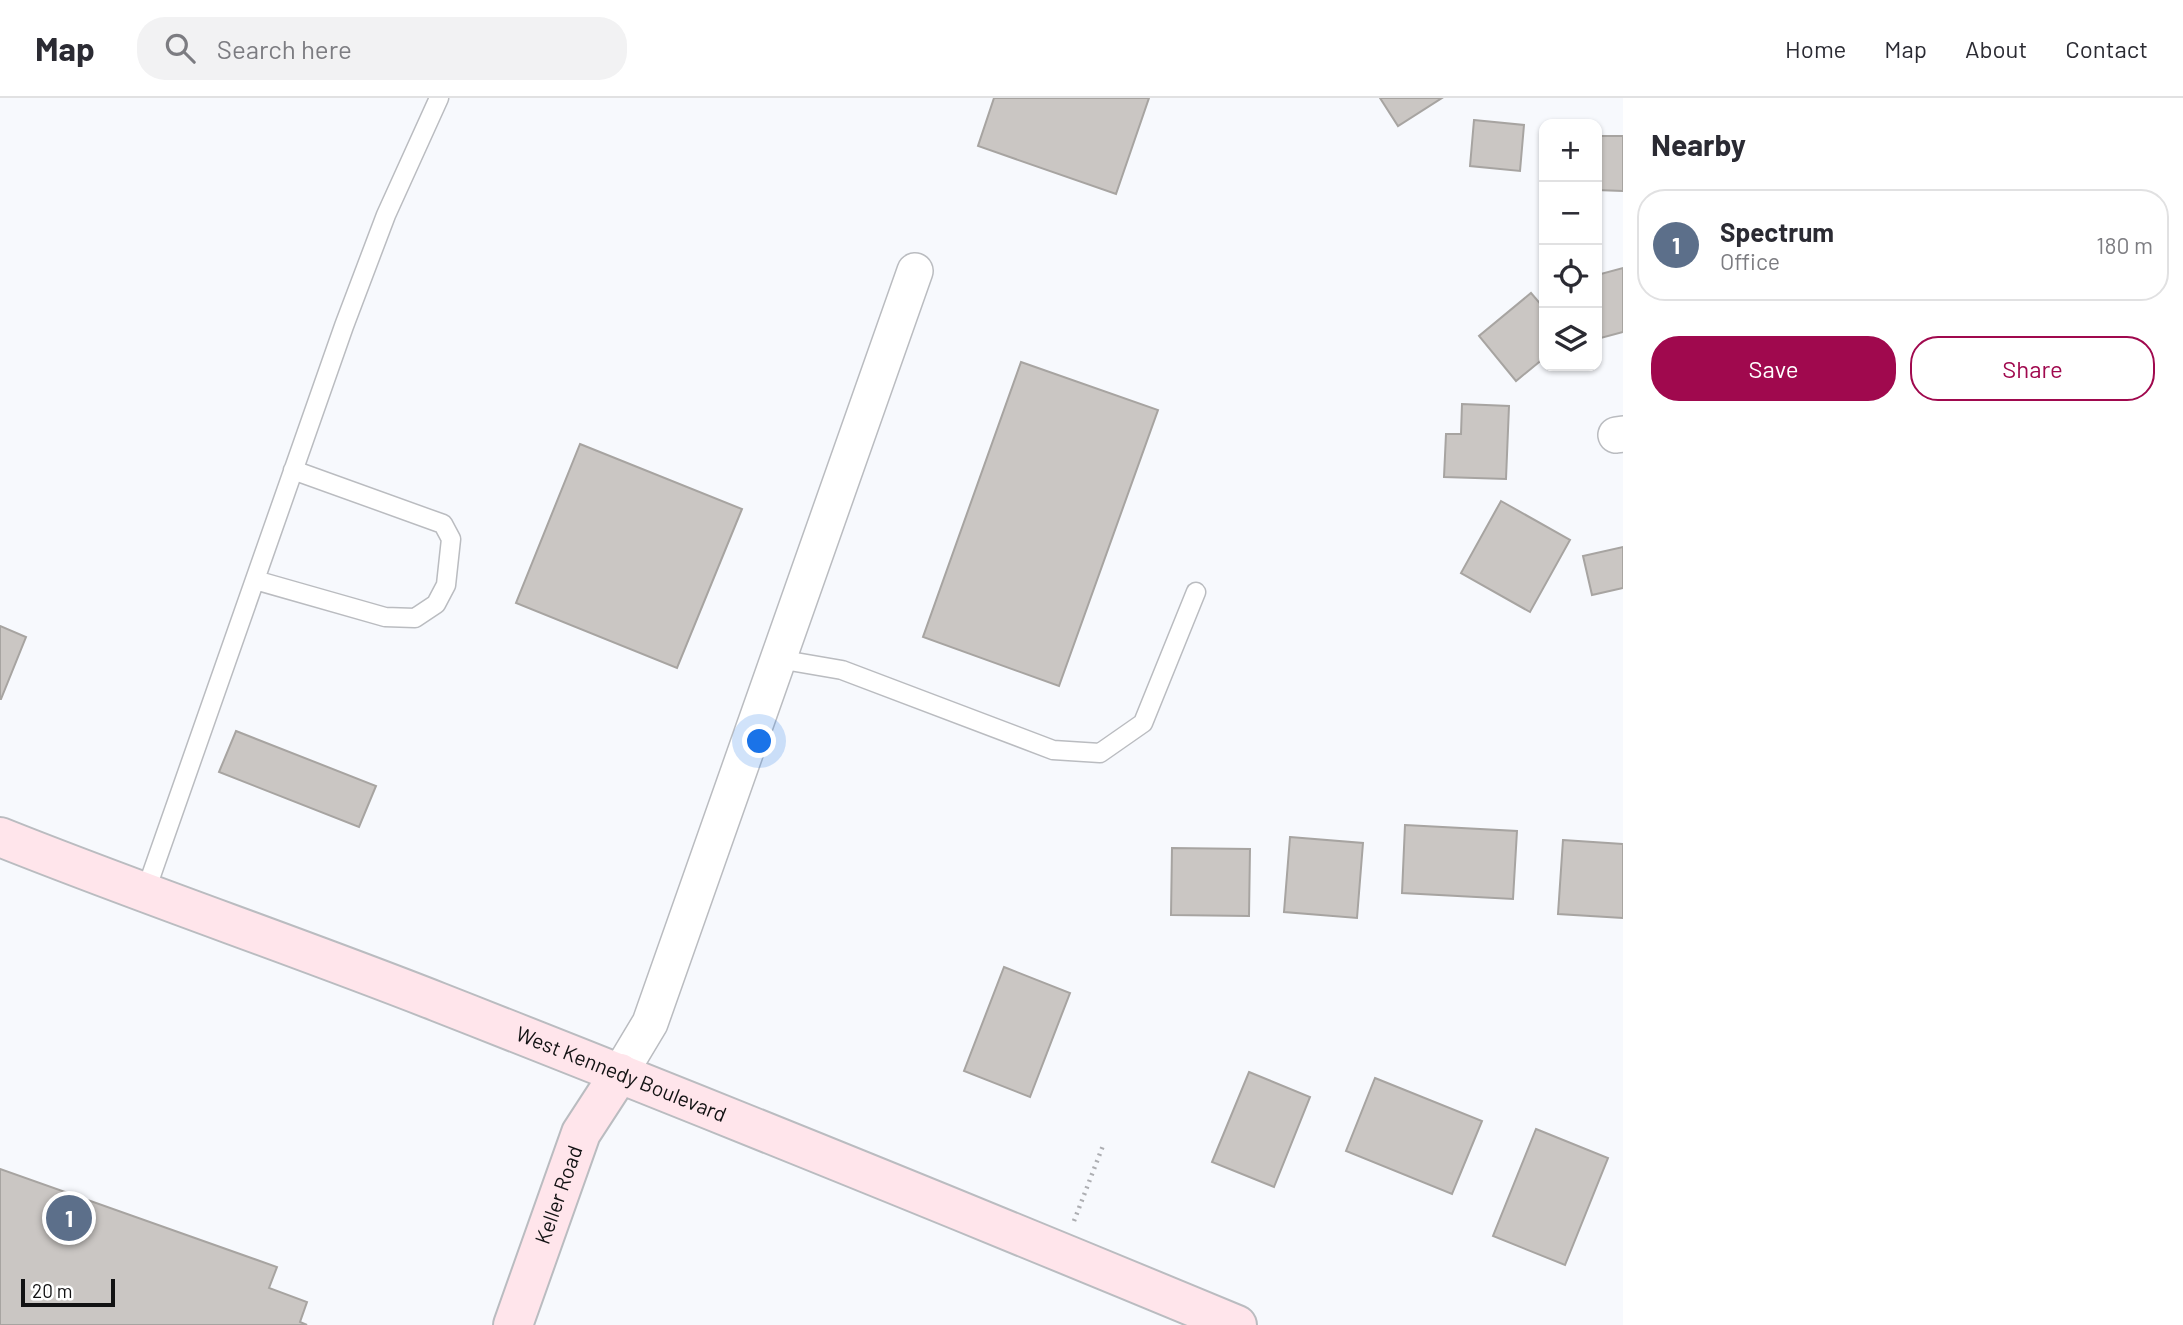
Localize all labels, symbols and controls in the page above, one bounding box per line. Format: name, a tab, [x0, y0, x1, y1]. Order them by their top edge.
search box	[137, 17, 627, 80]
text: Map	[35, 28, 95, 68]
icon: search	[161, 29, 199, 67]
text: Search here	[217, 33, 352, 64]
text: Home	[1785, 34, 1846, 63]
text: Map	[1884, 34, 1927, 63]
text: About	[1965, 34, 2027, 63]
text: Contact	[2065, 34, 2148, 63]
map controls	[1539, 119, 1602, 371]
button: +	[1539, 119, 1602, 182]
text: Nearby	[1651, 126, 1746, 162]
button: −	[1539, 182, 1602, 245]
text: Spectrum	[1720, 216, 1834, 247]
text: 1	[1672, 231, 1680, 259]
text: 180 m	[2096, 231, 2153, 259]
button: locate	[1539, 245, 1602, 308]
text: Office	[1720, 247, 1780, 275]
button: layers	[1539, 308, 1602, 371]
button: Save	[1651, 336, 1896, 401]
button: Share	[1910, 336, 2155, 401]
your location	[742, 724, 776, 758]
street label: West Kennedy Boulevard	[513, 1020, 731, 1126]
street label: Keller Road	[529, 1142, 587, 1247]
pin: 1	[46, 1192, 92, 1244]
scale bar	[21, 1276, 116, 1308]
text: 20 m	[32, 1279, 72, 1302]

